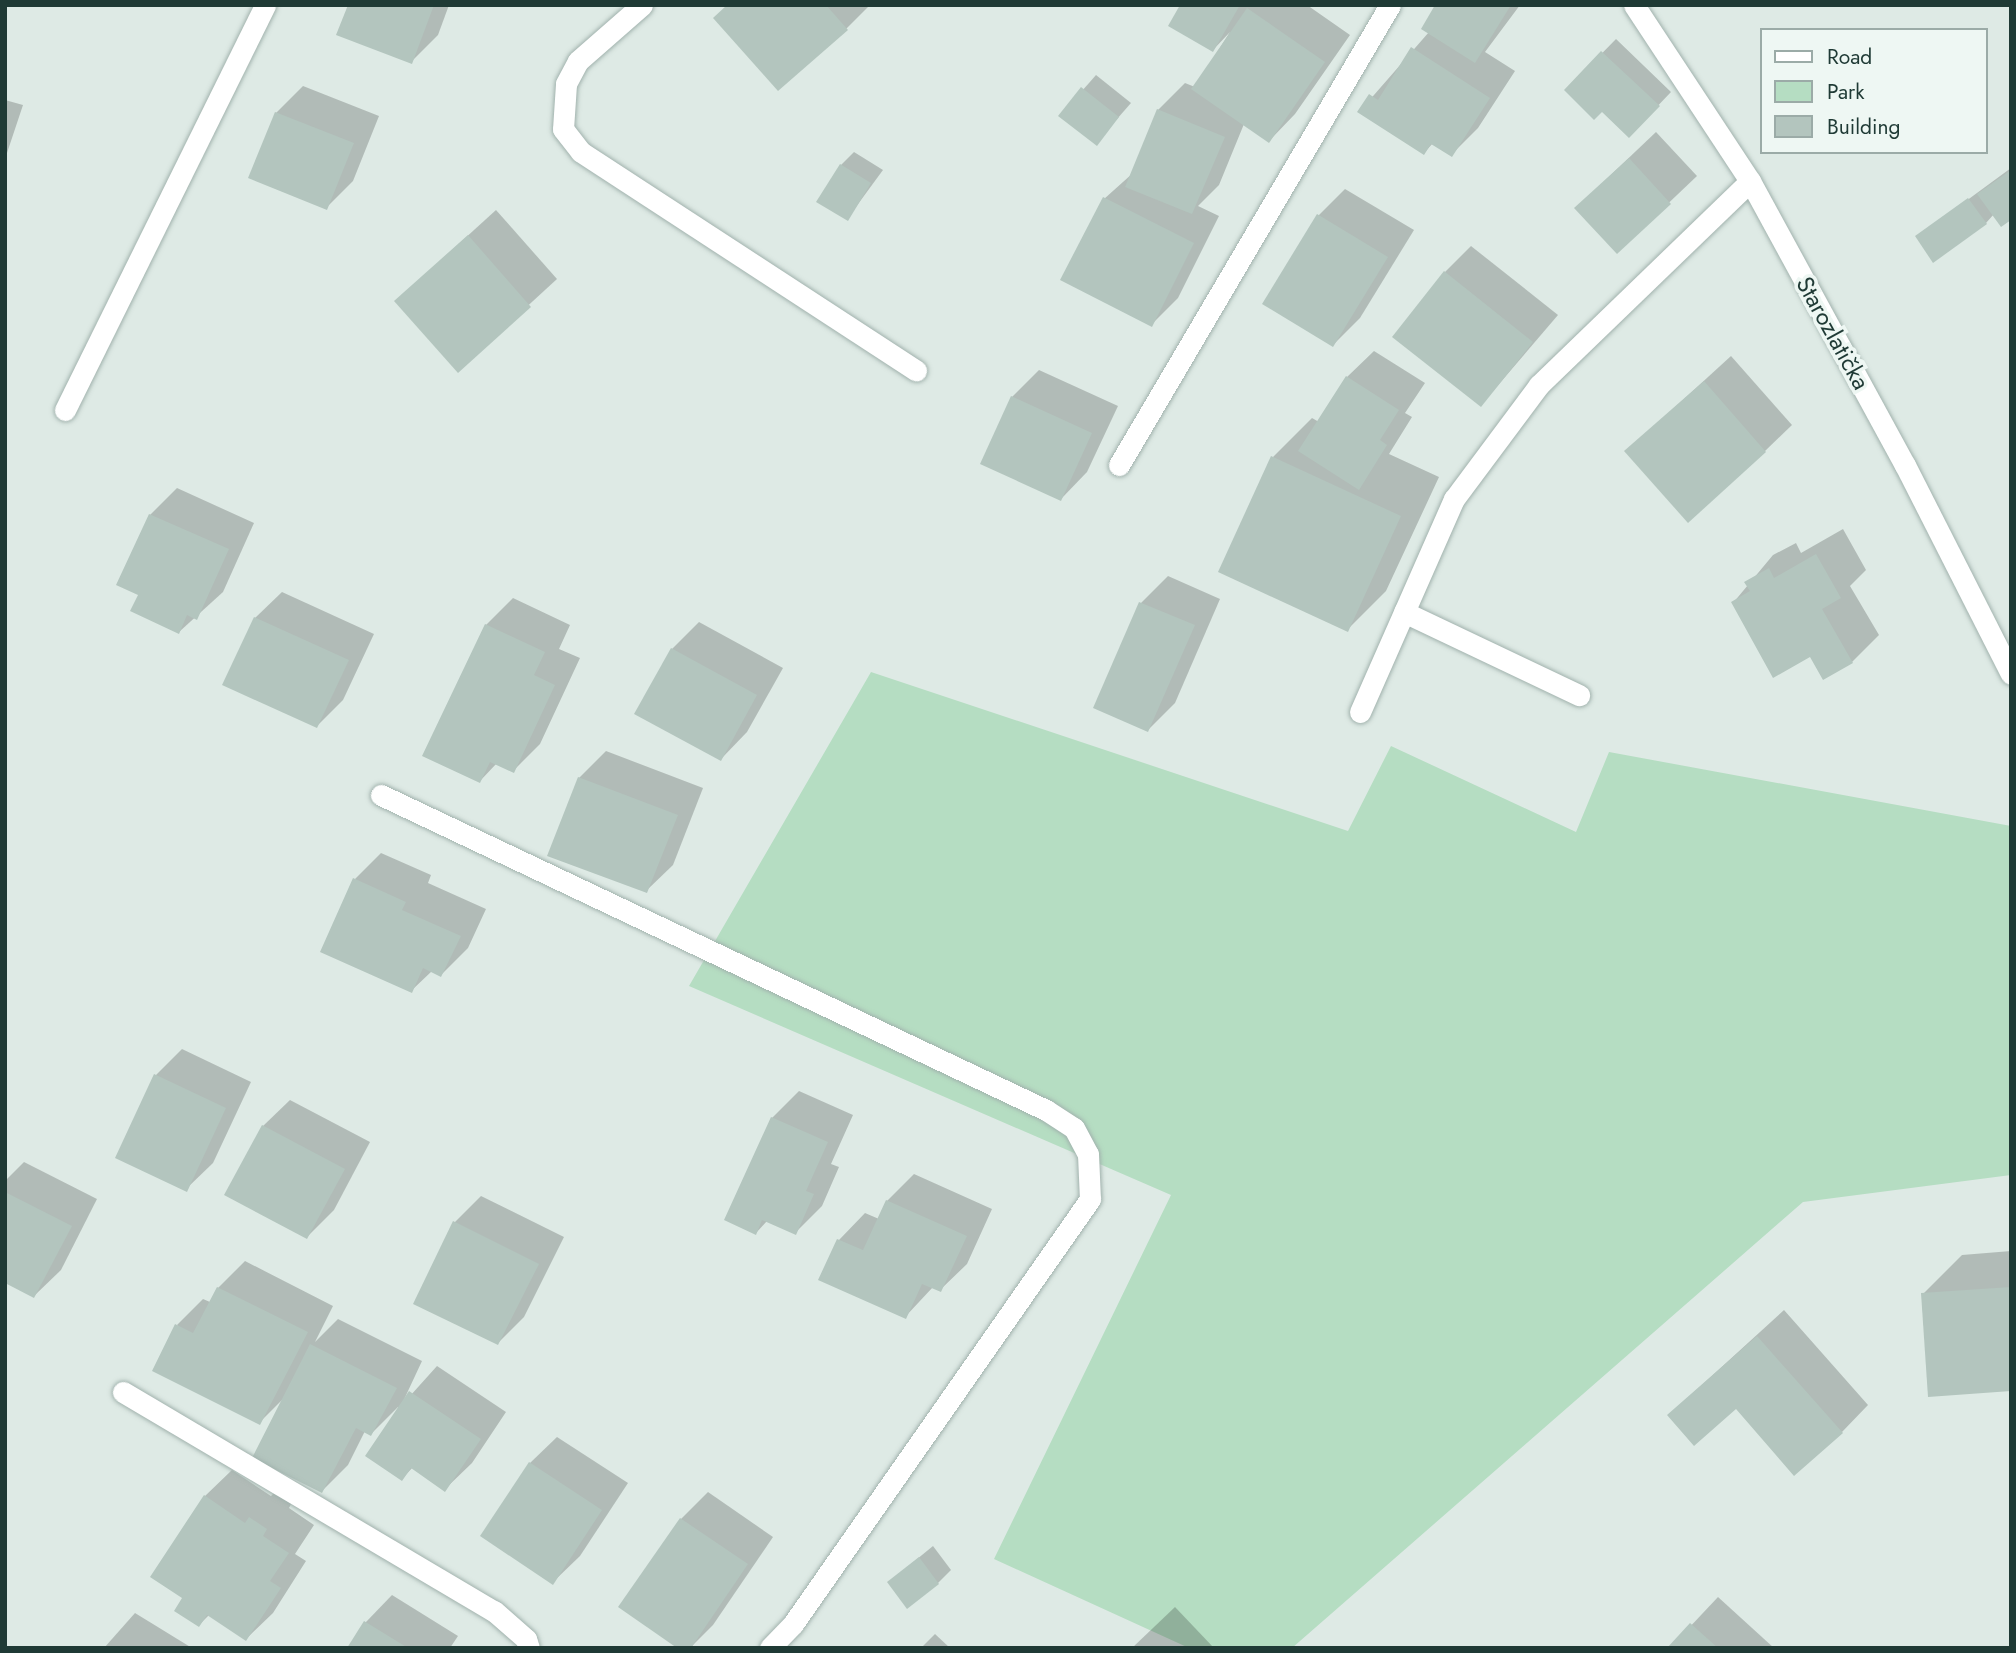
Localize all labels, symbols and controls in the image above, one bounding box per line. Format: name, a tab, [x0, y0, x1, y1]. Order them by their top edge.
legend	[1760, 28, 1988, 154]
text: Road	[1827, 42, 1872, 72]
text: Park	[1827, 77, 1864, 107]
text: Building	[1827, 112, 1900, 142]
street label: Starozlatička	[1790, 271, 1876, 395]

